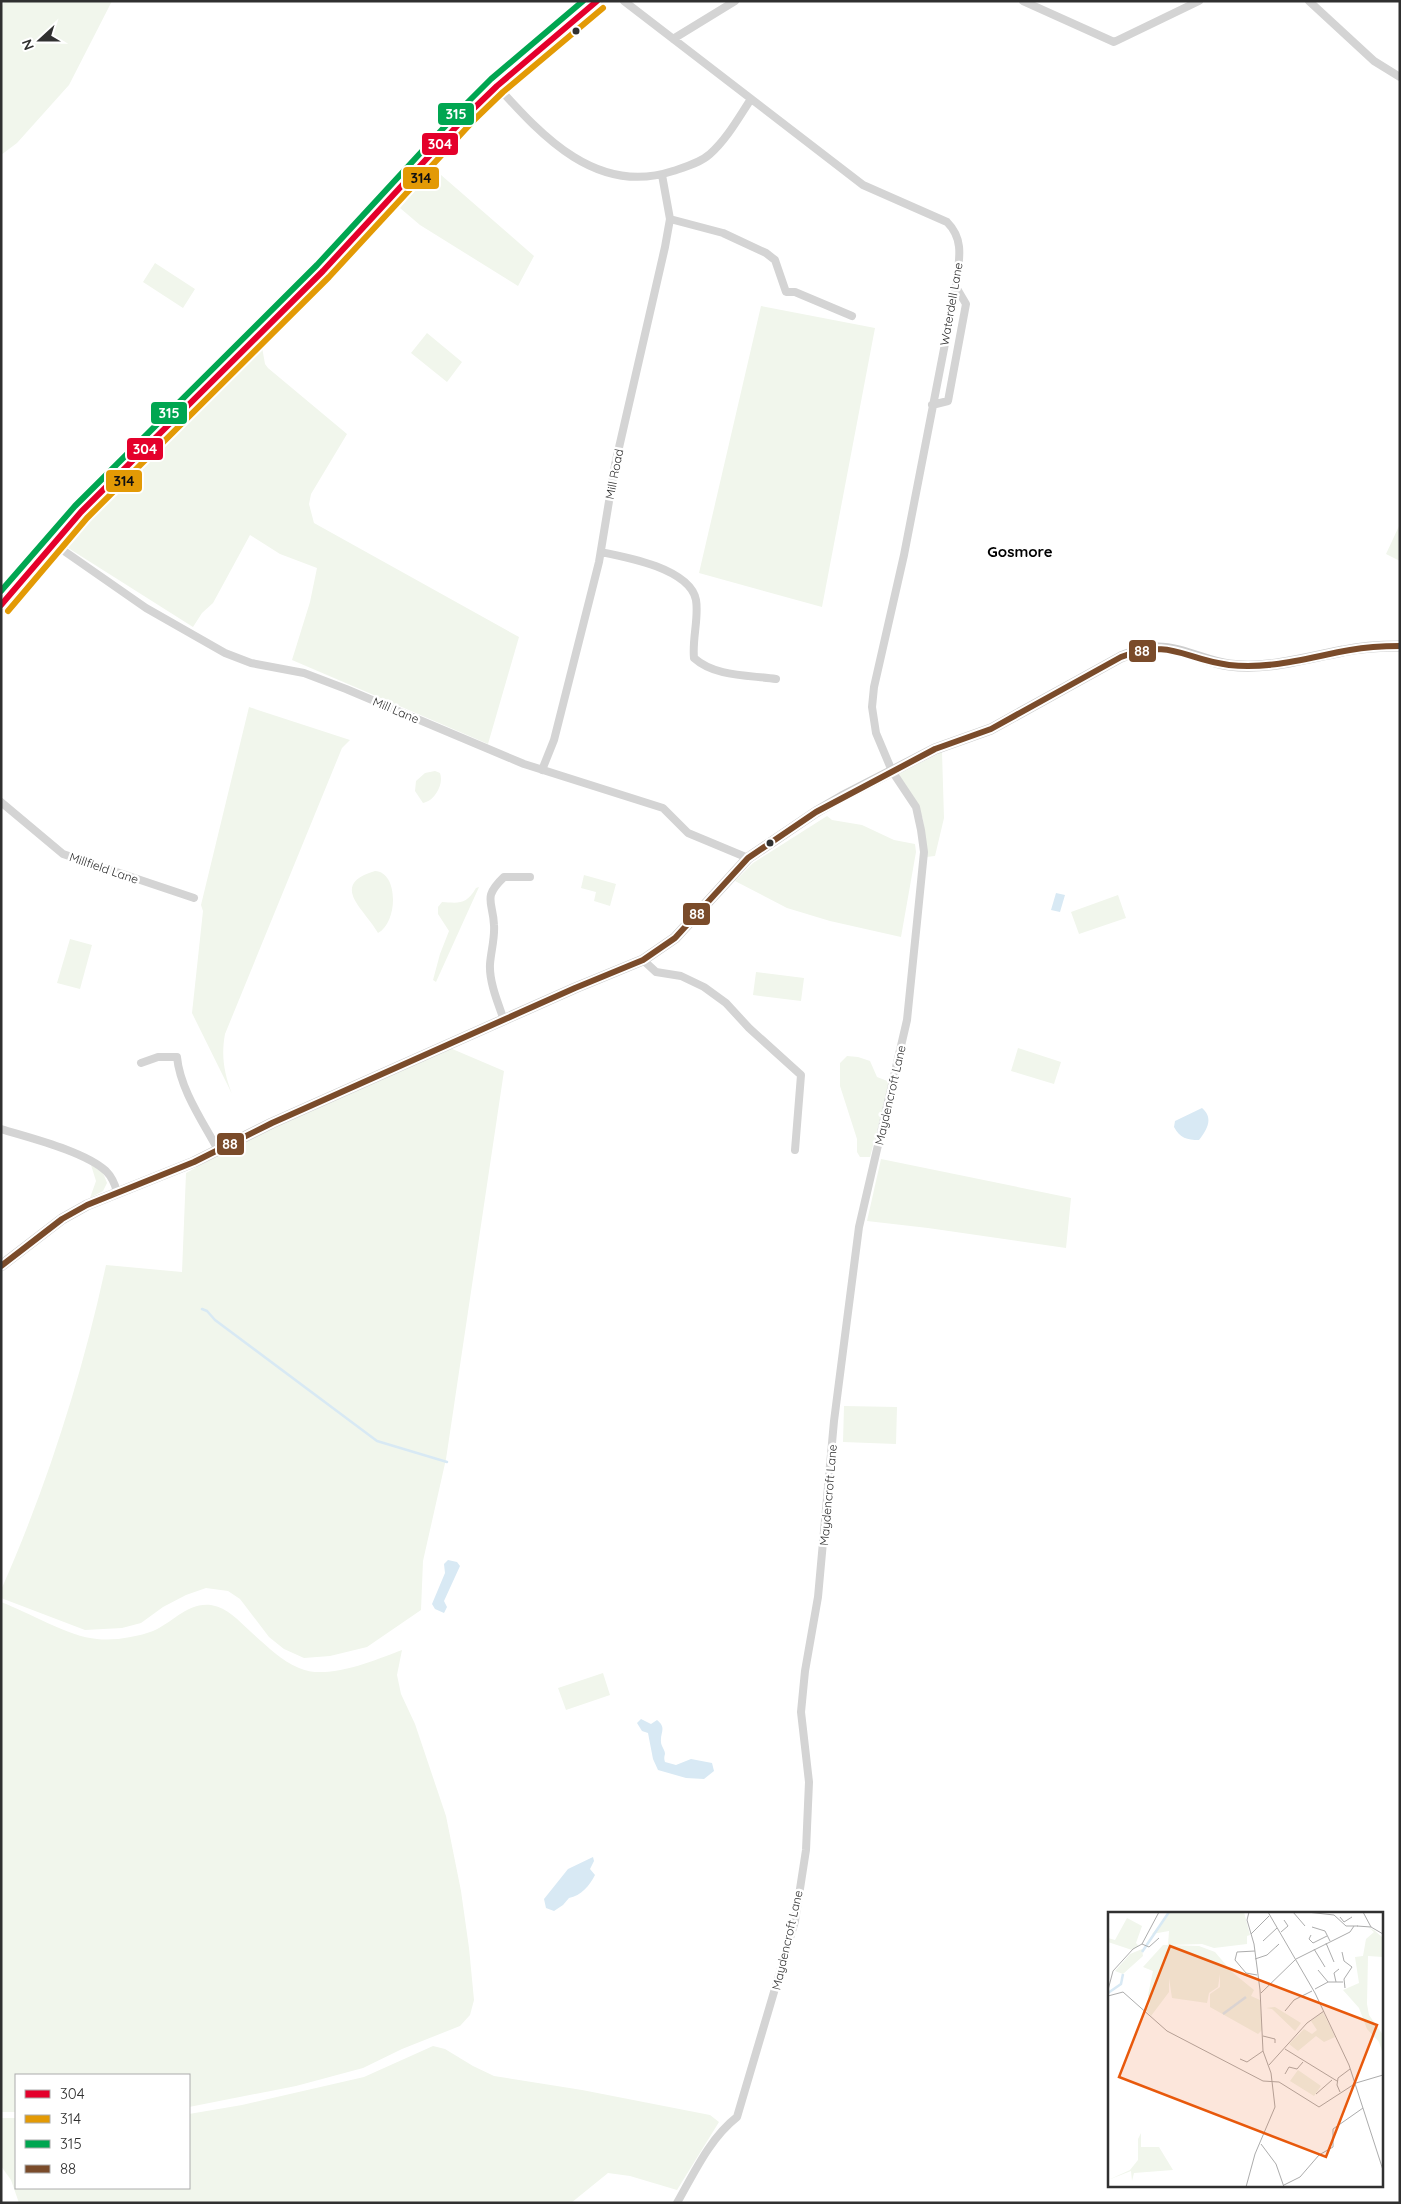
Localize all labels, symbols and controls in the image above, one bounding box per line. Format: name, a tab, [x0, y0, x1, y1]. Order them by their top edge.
north arrow	[15, 15, 65, 65]
unlabelled marker	[571, 26, 581, 36]
text: N	[18, 37, 38, 53]
line badge: 315	[437, 102, 475, 126]
text: 315	[445, 105, 467, 123]
line badge: 304	[421, 132, 459, 156]
text: 304	[428, 135, 452, 153]
line badge: 314	[402, 166, 440, 190]
text: 314	[410, 169, 432, 187]
street label: Waterdell Lane	[936, 261, 966, 347]
line badge: 315	[150, 401, 188, 425]
text: 315	[158, 404, 180, 422]
line badge: 304	[126, 437, 164, 461]
text: 304	[133, 440, 157, 458]
street label: Mill Road	[602, 448, 626, 500]
line badge: 314	[105, 469, 143, 493]
text: 314	[113, 472, 135, 490]
district label: Gosmore	[987, 542, 1053, 561]
line badge: 88	[1128, 639, 1157, 663]
text: 88	[1134, 642, 1150, 660]
street label: Mill Lane	[371, 694, 422, 726]
unlabelled marker	[765, 838, 775, 848]
street label: Millfield Lane	[67, 849, 141, 887]
line badge: 88	[682, 902, 711, 926]
text: 88	[689, 905, 705, 923]
street label: Maydencroft Lane	[871, 1043, 909, 1146]
line badge: 88	[216, 1132, 245, 1156]
text: 88	[222, 1135, 238, 1153]
street label: Maydencroft Lane	[816, 1443, 840, 1546]
street label: Maydencroft Lane	[768, 1888, 806, 1991]
inset map	[1108, 1912, 1384, 2186]
legend	[15, 2074, 190, 2189]
text: 304	[60, 2084, 85, 2103]
text: 314	[60, 2109, 81, 2128]
text: 315	[60, 2134, 82, 2153]
text: 88	[60, 2159, 76, 2178]

